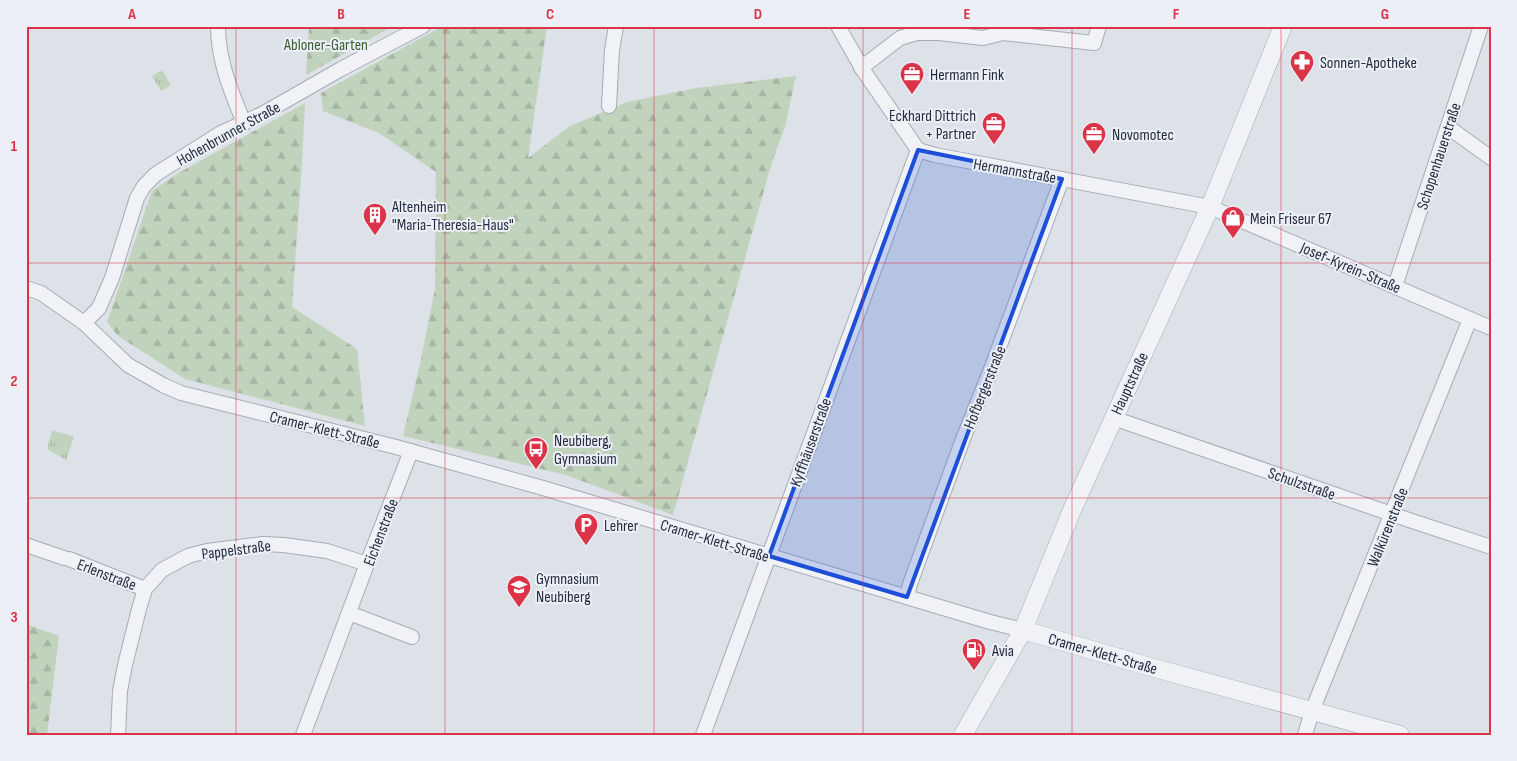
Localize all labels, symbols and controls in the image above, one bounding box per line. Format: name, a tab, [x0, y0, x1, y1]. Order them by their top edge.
text: A	[127, 5, 136, 24]
text: B	[337, 5, 345, 24]
text: C	[546, 5, 554, 24]
text: D	[754, 5, 762, 24]
text: E	[964, 5, 971, 24]
text: F	[1173, 5, 1180, 24]
text: G	[1381, 5, 1389, 24]
park label: Abloner-Garten	[283, 36, 368, 55]
pharmacy icon: Sonnen-Apotheke	[1289, 49, 1315, 83]
place label: Sonnen-Apotheke	[1320, 54, 1417, 73]
office icon: Hermann Fink	[899, 61, 925, 95]
place label: Hermann Fink	[930, 66, 1004, 85]
street label: Hohenbrunner Straße	[174, 98, 284, 171]
street label: Schopenhauerstraße	[1413, 101, 1466, 212]
place label: Eckhard Dittrich + Partner	[889, 107, 976, 144]
office icon: Eckhard Dittrich + Partner	[981, 111, 1007, 145]
office icon: Novomotec	[1081, 121, 1107, 155]
place label: Novomotec	[1112, 126, 1174, 145]
text: 1	[11, 137, 18, 156]
street label: Hermannstraße	[972, 155, 1058, 188]
place label: Altenheim "Maria-Theresia-Haus"	[391, 198, 514, 235]
building icon: Altenheim "Maria-Theresia-Haus"	[362, 202, 388, 236]
shop icon: Mein Friseur 67	[1220, 205, 1246, 239]
place label: Mein Friseur 67	[1250, 210, 1332, 229]
street label: Josef-Kyrein-Straße	[1296, 238, 1403, 298]
street label: Hofbergerstraße	[960, 343, 1011, 432]
street label: Hauptstraße	[1108, 349, 1153, 418]
text: 2	[10, 372, 18, 391]
street label: Kyffhäuserstraße	[787, 396, 836, 489]
street label: Cramer-Klett-Straße	[268, 408, 382, 453]
place label: Neubiberg, Gymnasium	[554, 432, 617, 469]
bus stop icon: Neubiberg, Gymnasium	[523, 436, 549, 470]
street label: Schulzstraße	[1265, 464, 1338, 505]
street label: Walkürenstraße	[1364, 485, 1413, 570]
street label: Eichenstraße	[360, 496, 403, 569]
parking icon: Lehrer	[573, 512, 599, 546]
street label: Cramer-Klett-Straße	[658, 516, 771, 567]
place label: Lehrer	[604, 517, 639, 536]
street label: Pappelstraße	[200, 537, 272, 564]
street label: Erlenstraße	[74, 555, 139, 595]
place label: Gymnasium Neubiberg	[536, 570, 599, 607]
school or university icon: Gymnasium Neubiberg	[506, 574, 532, 608]
text: 3	[10, 608, 18, 627]
street label: Cramer-Klett-Straße	[1046, 630, 1159, 679]
fuel station icon: Avia	[961, 637, 987, 671]
place label: Avia	[991, 642, 1014, 661]

